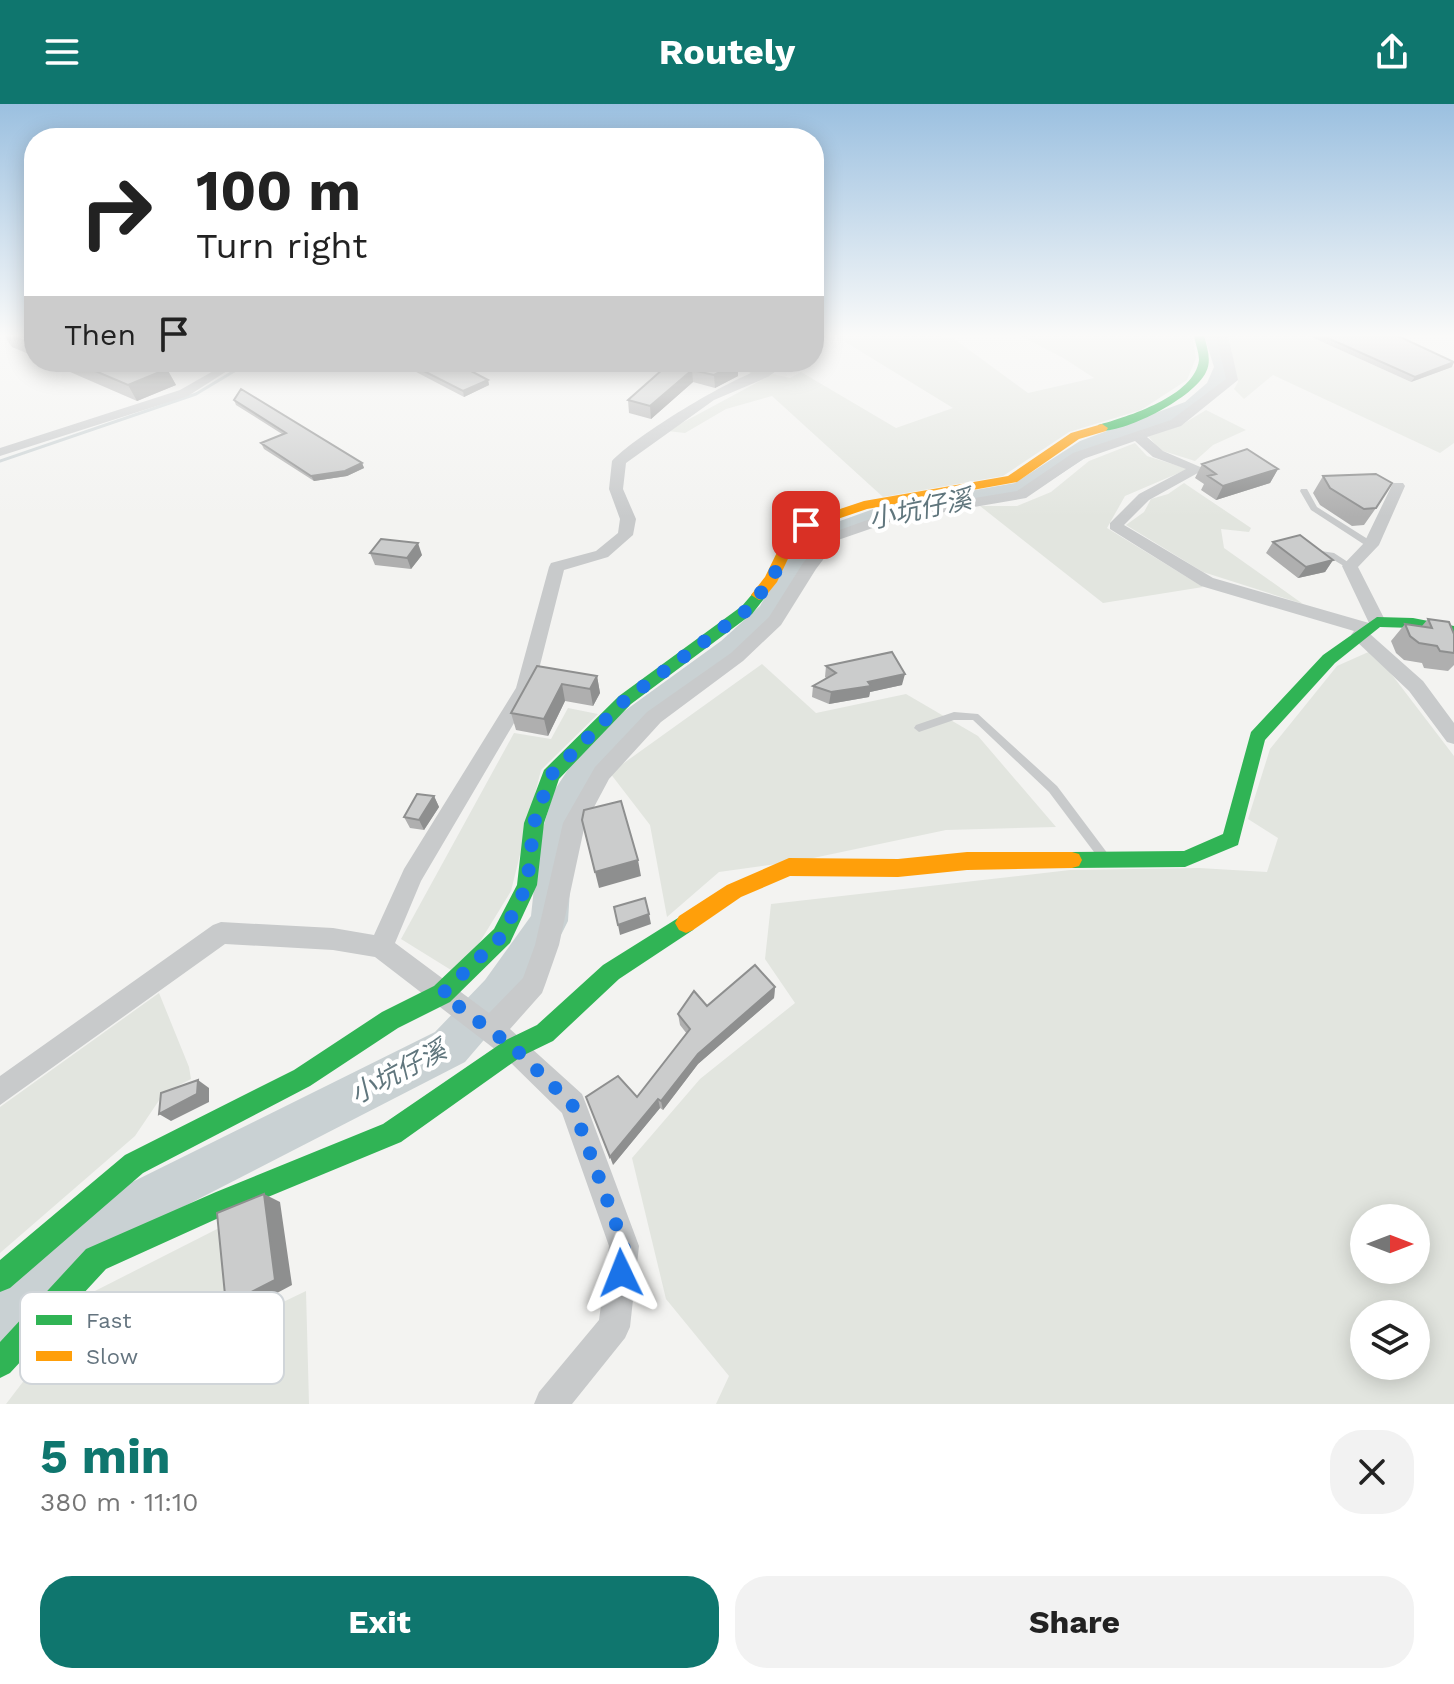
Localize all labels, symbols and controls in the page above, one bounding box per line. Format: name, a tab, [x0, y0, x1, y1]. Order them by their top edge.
icon: menu	[40, 30, 84, 74]
icon: share	[1370, 30, 1414, 74]
text: Routely	[659, 31, 795, 73]
text: 100 m	[196, 158, 361, 224]
icon: right	[64, 160, 168, 264]
text: Turn right	[196, 225, 367, 267]
icon: arrive	[152, 312, 196, 356]
text: Then	[64, 317, 136, 352]
water label: 小坑仔溪	[866, 483, 978, 534]
pin	[772, 491, 840, 559]
icon: arrive	[784, 503, 828, 547]
water label: 小坑仔溪	[345, 1032, 454, 1110]
north arrow	[1350, 1204, 1430, 1284]
map controls	[1350, 1204, 1430, 1380]
position arrow	[579, 1231, 663, 1315]
legend	[20, 1292, 284, 1384]
button: layers	[1350, 1300, 1430, 1380]
text: Fast	[86, 1308, 132, 1333]
text: Slow	[86, 1344, 138, 1369]
text: 5 min	[40, 1428, 171, 1485]
button: close	[1330, 1430, 1414, 1514]
text: 380 m · 11:10	[40, 1487, 198, 1517]
button: Exit	[40, 1576, 719, 1668]
button: Share	[735, 1576, 1414, 1668]

